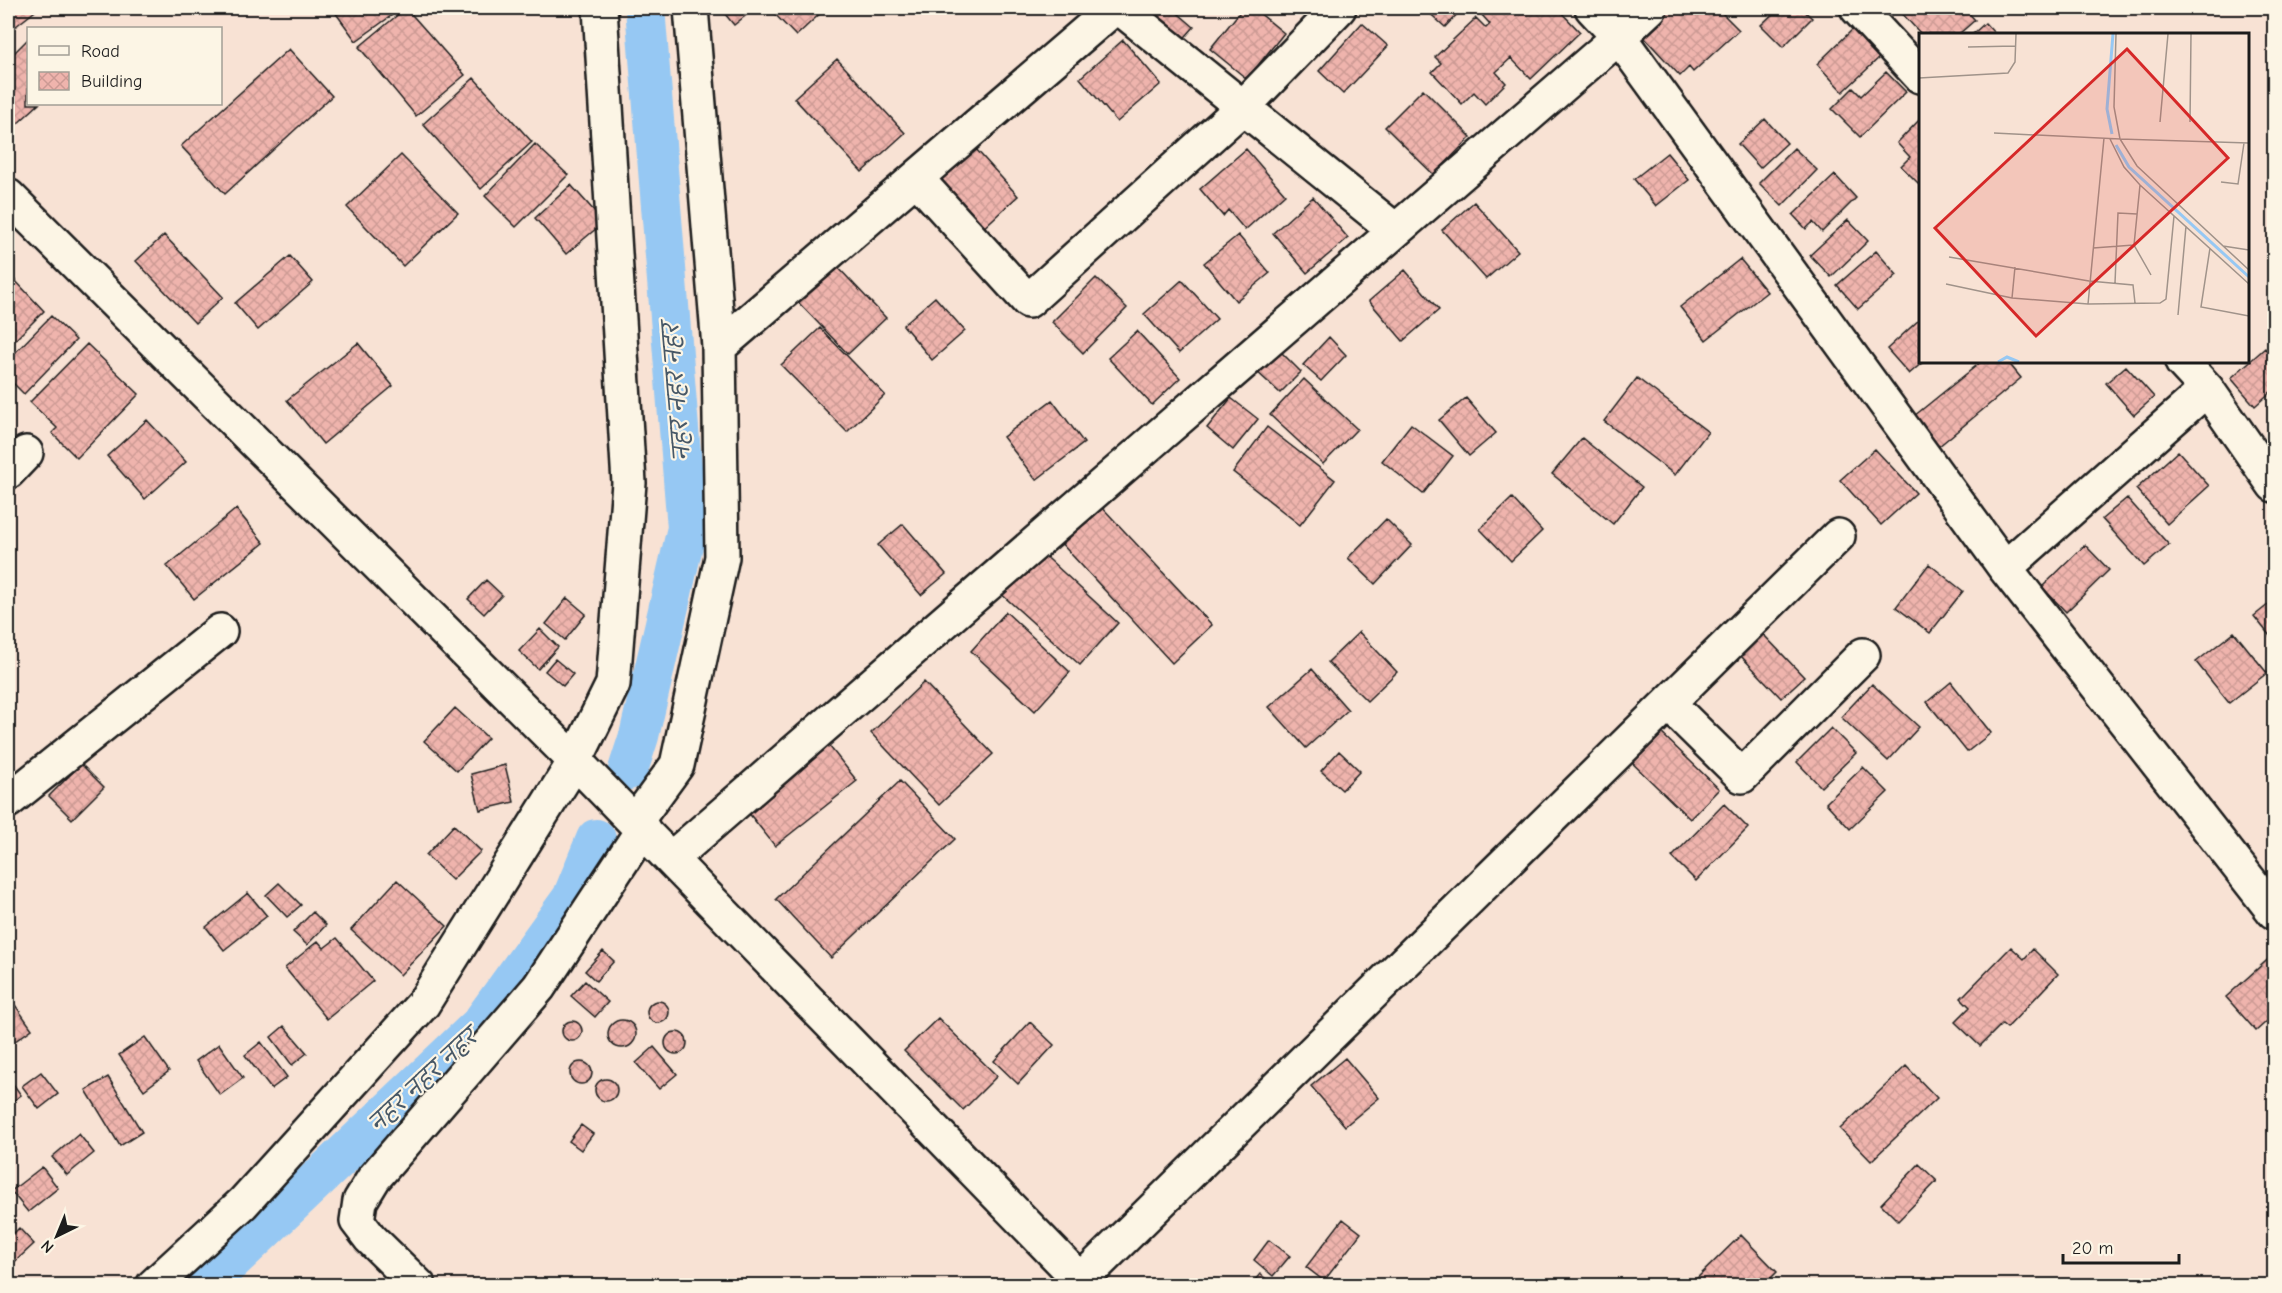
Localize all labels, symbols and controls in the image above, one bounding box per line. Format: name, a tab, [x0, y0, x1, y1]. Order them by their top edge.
legend	[27, 27, 222, 105]
inset map	[1919, 33, 2249, 363]
text: Road	[81, 41, 120, 62]
text: Building	[81, 71, 143, 92]
water label: नहर नहर नहर	[658, 317, 696, 462]
water label: नहर नहर नहर	[364, 1021, 487, 1137]
north arrow	[27, 1206, 87, 1266]
scale bar	[2063, 1227, 2178, 1265]
text: N	[37, 1236, 57, 1256]
text: 20 m	[2072, 1238, 2113, 1259]

